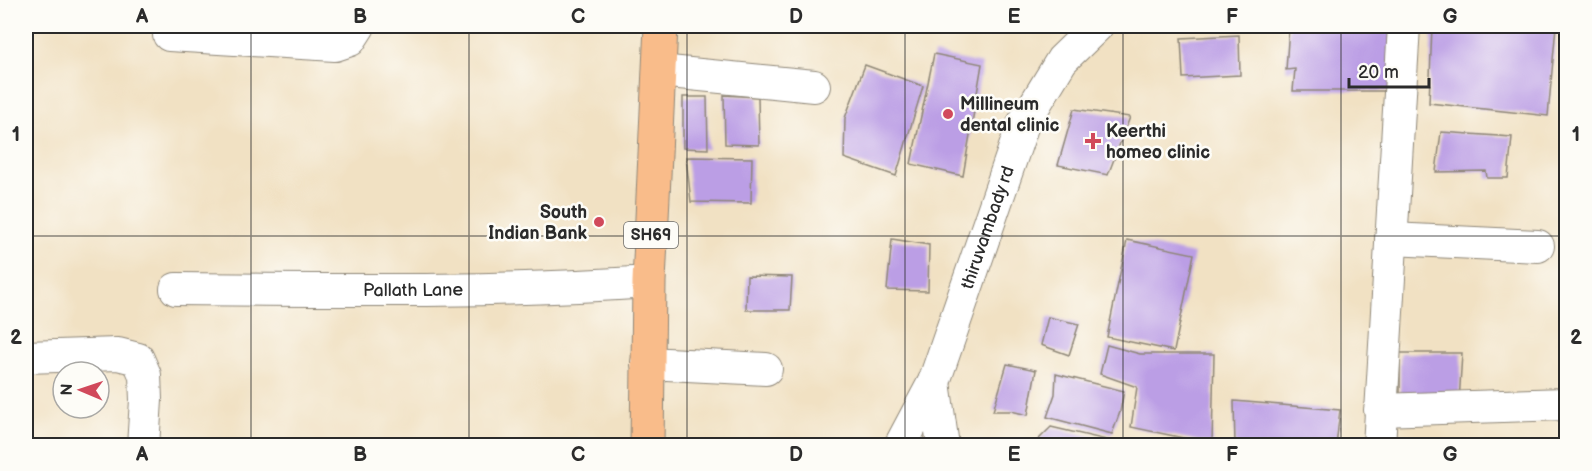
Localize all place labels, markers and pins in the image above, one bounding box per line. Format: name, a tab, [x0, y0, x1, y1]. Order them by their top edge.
place label: Millineum dental clinic	[960, 94, 1060, 136]
marker: Millineum dental clinic	[941, 107, 955, 121]
place label: Keerthi homeo clinic	[1106, 121, 1210, 163]
marker: Keerthi homeo clinic	[1084, 132, 1102, 150]
place label: South Indian Bank	[488, 202, 588, 244]
marker: South Indian Bank	[592, 215, 606, 229]

